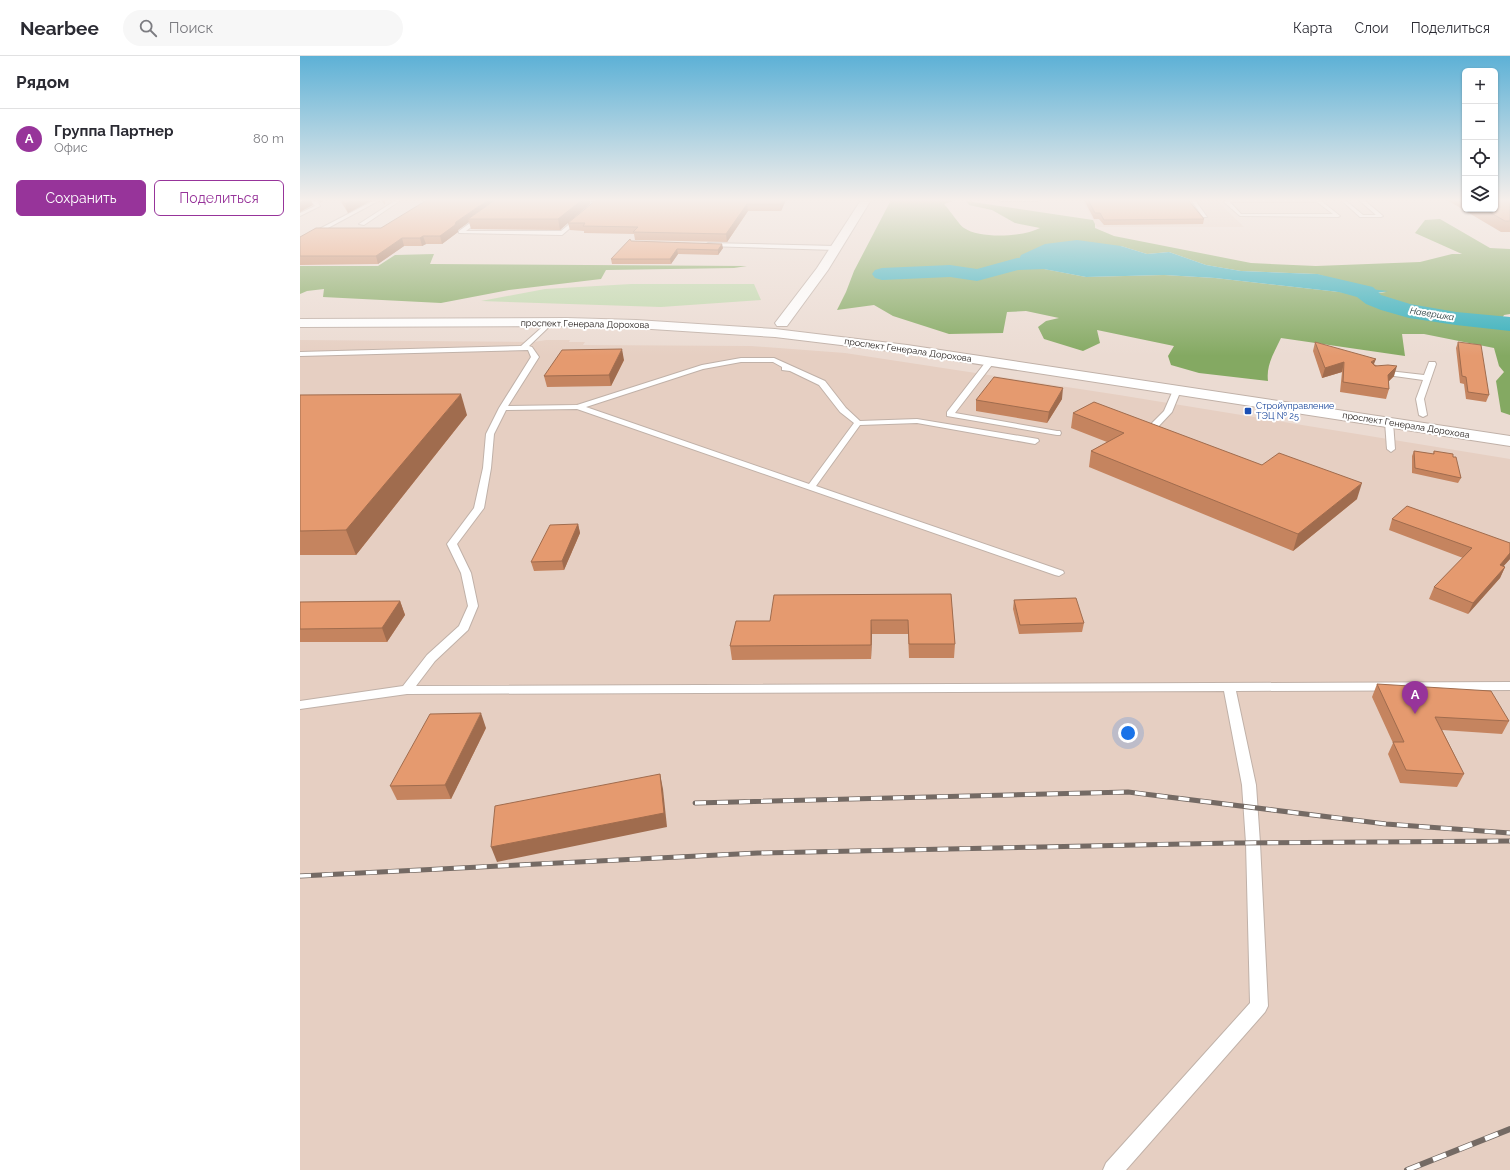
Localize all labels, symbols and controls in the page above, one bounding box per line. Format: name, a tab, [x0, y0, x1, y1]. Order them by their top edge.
search box	[123, 10, 403, 46]
text: Nearbee	[20, 17, 99, 39]
icon: search	[137, 17, 159, 39]
text: Поиск	[169, 19, 213, 37]
text: Карта	[1293, 20, 1332, 36]
text: Слои	[1354, 20, 1389, 36]
text: Поделиться	[1411, 20, 1490, 36]
map controls	[1462, 68, 1498, 212]
button: +	[1462, 68, 1498, 104]
text: Рядом	[16, 72, 69, 92]
button: −	[1462, 104, 1498, 140]
text: Группа Партнер	[54, 122, 174, 140]
text: A	[25, 131, 33, 146]
text: 80 m	[253, 131, 284, 146]
text: Офис	[54, 140, 88, 155]
button: locate	[1462, 140, 1498, 176]
button: layers	[1462, 176, 1498, 212]
button: Сохранить	[16, 180, 146, 216]
button: Поделиться	[154, 180, 284, 216]
water label: Навершка	[1409, 306, 1455, 323]
street label: проспект Генерала Дорохова	[521, 318, 649, 330]
street label: проспект Генерала Дорохова	[844, 336, 972, 364]
place label: Стройуправление ТЭЦ № 25	[1256, 401, 1335, 421]
marker: Стройуправление ТЭЦ № 25	[1243, 406, 1253, 416]
street label: проспект Генерала Дорохова	[1342, 410, 1470, 440]
pin: A	[1402, 681, 1428, 714]
your location	[1118, 723, 1138, 743]

